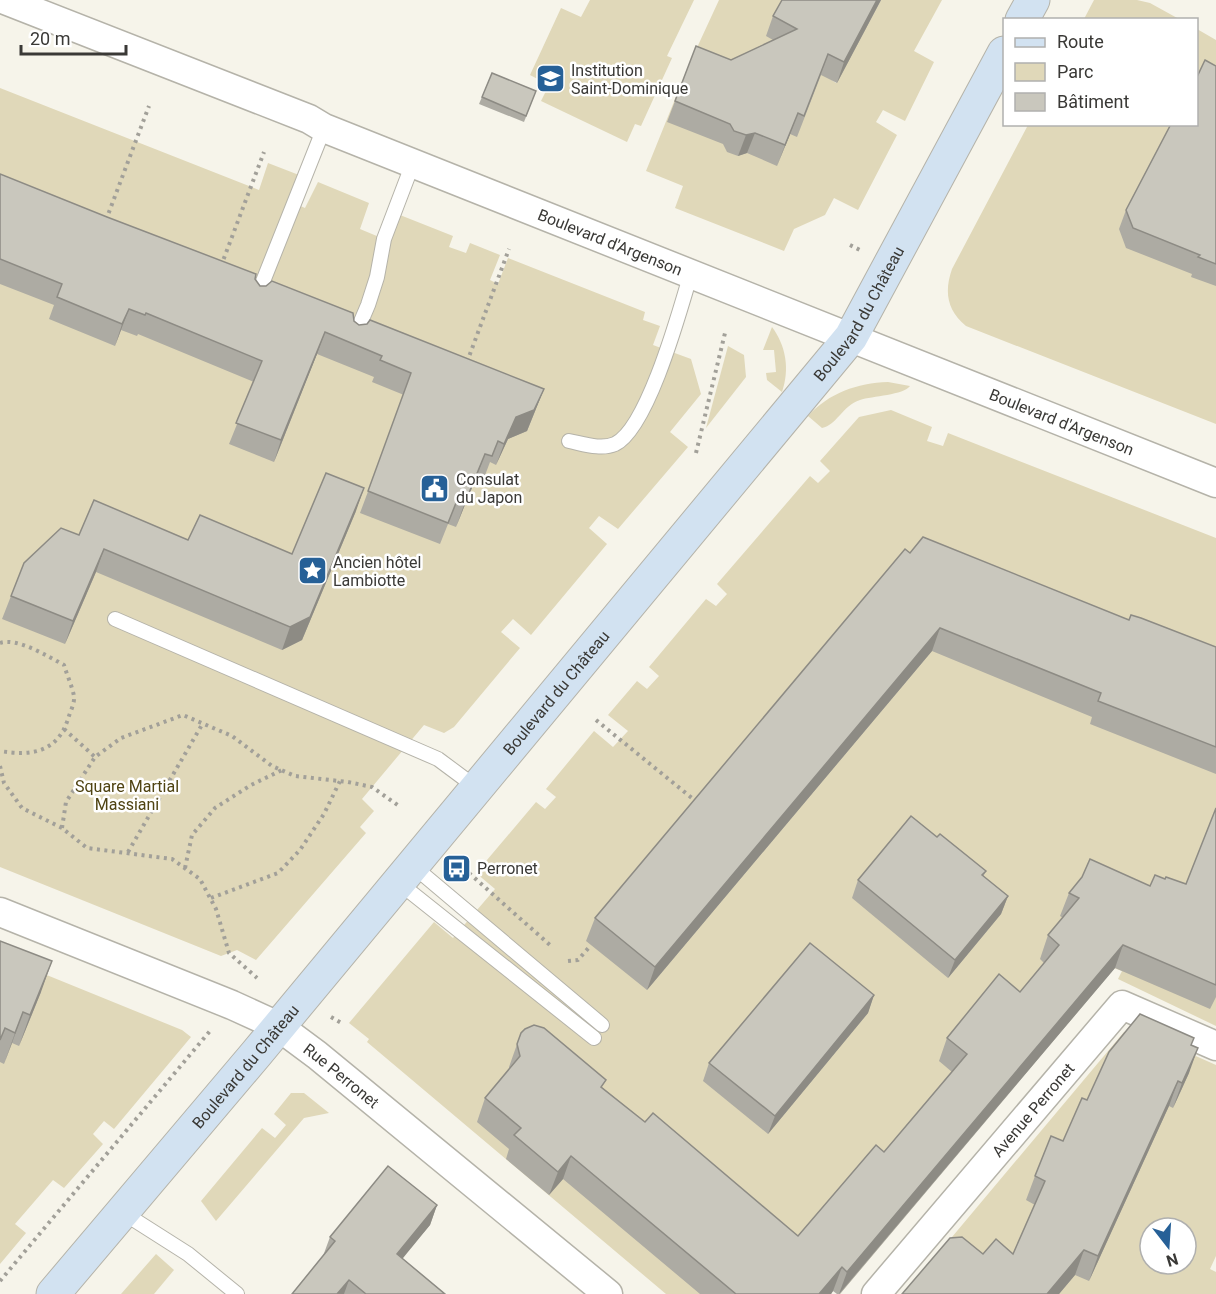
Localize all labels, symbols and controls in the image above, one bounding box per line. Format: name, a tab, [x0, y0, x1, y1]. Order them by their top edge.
scale bar	[21, 18, 126, 56]
legend	[1003, 18, 1198, 126]
text: 20 m	[30, 28, 70, 49]
text: Route	[1057, 31, 1104, 52]
place label: Institution Saint-Dominique	[571, 61, 688, 98]
text: Parc	[1057, 61, 1093, 82]
school or university icon: Institution Saint-Dominique	[534, 63, 566, 95]
text: Bâtiment	[1057, 91, 1130, 112]
street label: Boulevard d'Argenson	[535, 205, 685, 279]
street label: Boulevard du Château	[809, 243, 908, 385]
street label: Boulevard d'Argenson	[987, 384, 1137, 459]
place label: Consulat du Japon	[456, 470, 522, 507]
public building icon: Consulat du Japon	[419, 472, 451, 504]
place label: Ancien hôtel Lambiotte	[333, 553, 421, 590]
place icon: Ancien hôtel Lambiotte	[296, 555, 328, 587]
street label: Boulevard du Château	[499, 627, 613, 759]
park label: Square Martial Massiani	[75, 777, 179, 814]
bus stop icon: Perronet	[440, 852, 472, 884]
place label: Perronet	[477, 859, 538, 878]
street label: Boulevard du Château	[188, 1001, 303, 1132]
street label: Rue Perronet	[300, 1039, 383, 1112]
street label: Avenue Perronet	[988, 1059, 1078, 1160]
north arrow	[1138, 1216, 1198, 1276]
text: N	[1164, 1249, 1180, 1271]

